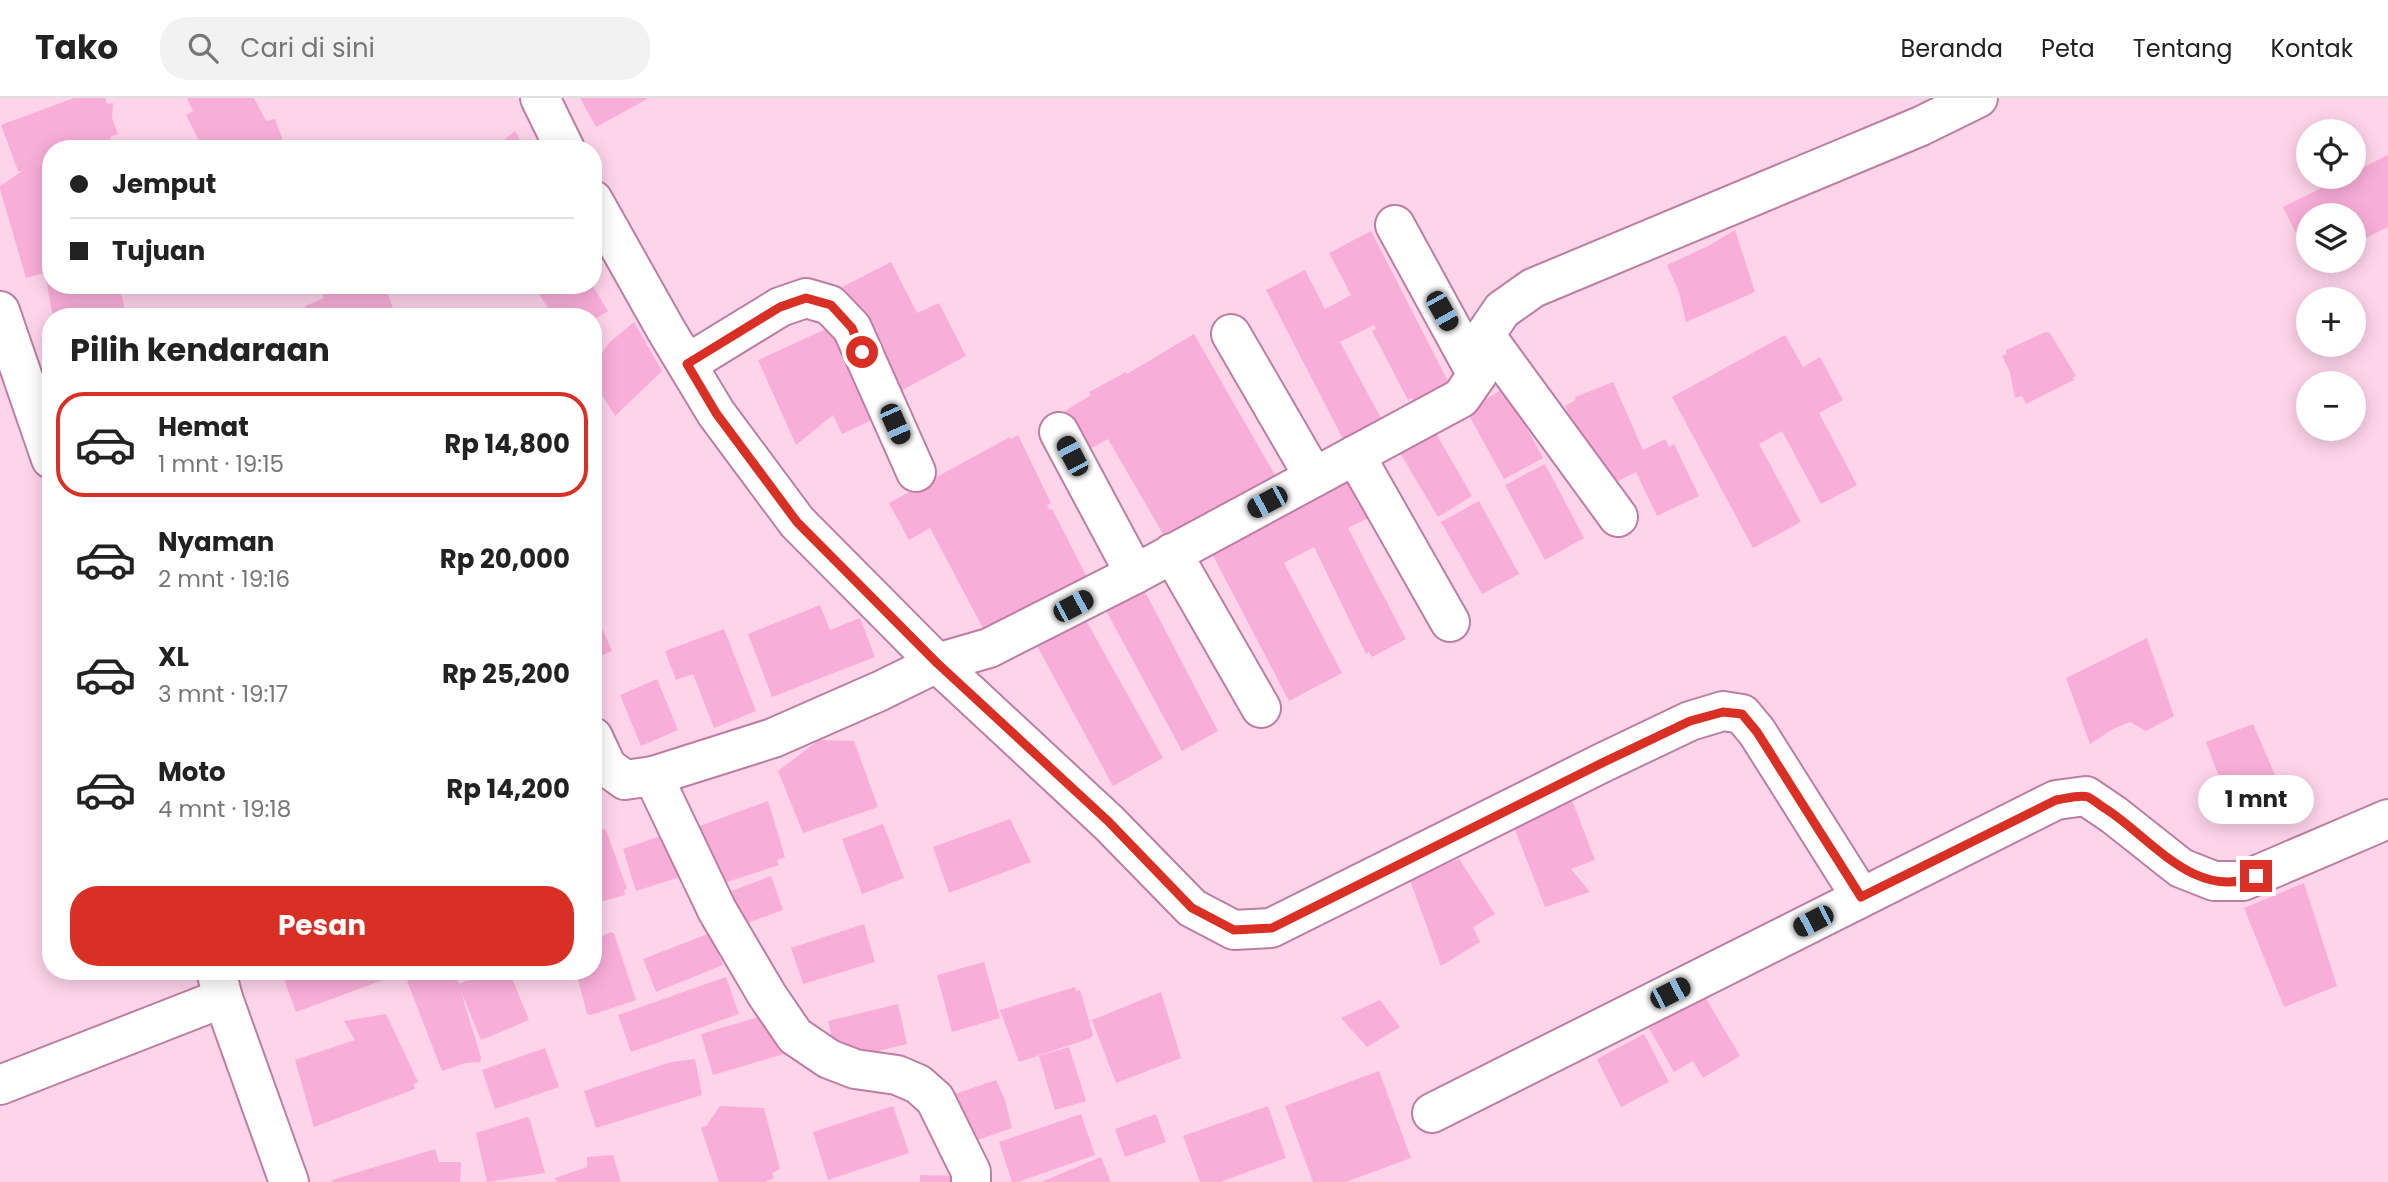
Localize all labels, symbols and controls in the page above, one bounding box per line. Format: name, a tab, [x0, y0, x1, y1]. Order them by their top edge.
search box	[160, 17, 650, 80]
text: Tako	[35, 24, 118, 71]
icon: search	[184, 29, 222, 67]
text: Cari di sini	[240, 30, 375, 66]
text: Beranda	[1900, 32, 2003, 65]
text: Peta	[2041, 32, 2095, 65]
text: Tentang	[2133, 32, 2233, 65]
text: Kontak	[2271, 32, 2353, 65]
map controls	[2296, 119, 2366, 441]
button: locate	[2296, 119, 2366, 189]
text: Jemput	[112, 166, 216, 202]
button: layers	[2296, 203, 2366, 273]
text: Tujuan	[112, 233, 205, 269]
button: +	[2296, 287, 2366, 357]
car	[1423, 288, 1462, 334]
text: Pilih kendaraan	[70, 327, 330, 372]
route start	[846, 336, 878, 368]
button: −	[2296, 371, 2366, 441]
car	[877, 401, 914, 447]
text: Hemat	[158, 409, 249, 445]
icon: car	[74, 413, 137, 476]
text: Rp 14,800	[444, 426, 570, 462]
car	[1053, 433, 1092, 479]
text: 1 mnt · 19:15	[158, 448, 284, 480]
car	[1244, 483, 1291, 521]
text: Nyaman	[158, 524, 274, 560]
icon: car	[74, 528, 137, 591]
text: Rp 20,000	[440, 541, 570, 577]
text: 2 mnt · 19:16	[158, 563, 290, 595]
car	[1050, 587, 1097, 625]
text: XL	[158, 639, 189, 675]
icon: car	[74, 643, 137, 706]
text: Rp 25,200	[442, 656, 570, 692]
text: 3 mnt · 19:17	[158, 678, 288, 710]
text: Moto	[158, 754, 226, 790]
icon: car	[74, 758, 137, 821]
text: Rp 14,200	[446, 771, 570, 807]
callout: 1 mnt	[2198, 774, 2314, 824]
text: 1 mnt	[2225, 783, 2287, 815]
text: 4 mnt · 19:18	[158, 793, 291, 825]
route end	[2240, 860, 2272, 892]
button: Pesan	[70, 886, 574, 966]
car	[1790, 902, 1837, 940]
car	[1647, 974, 1694, 1012]

